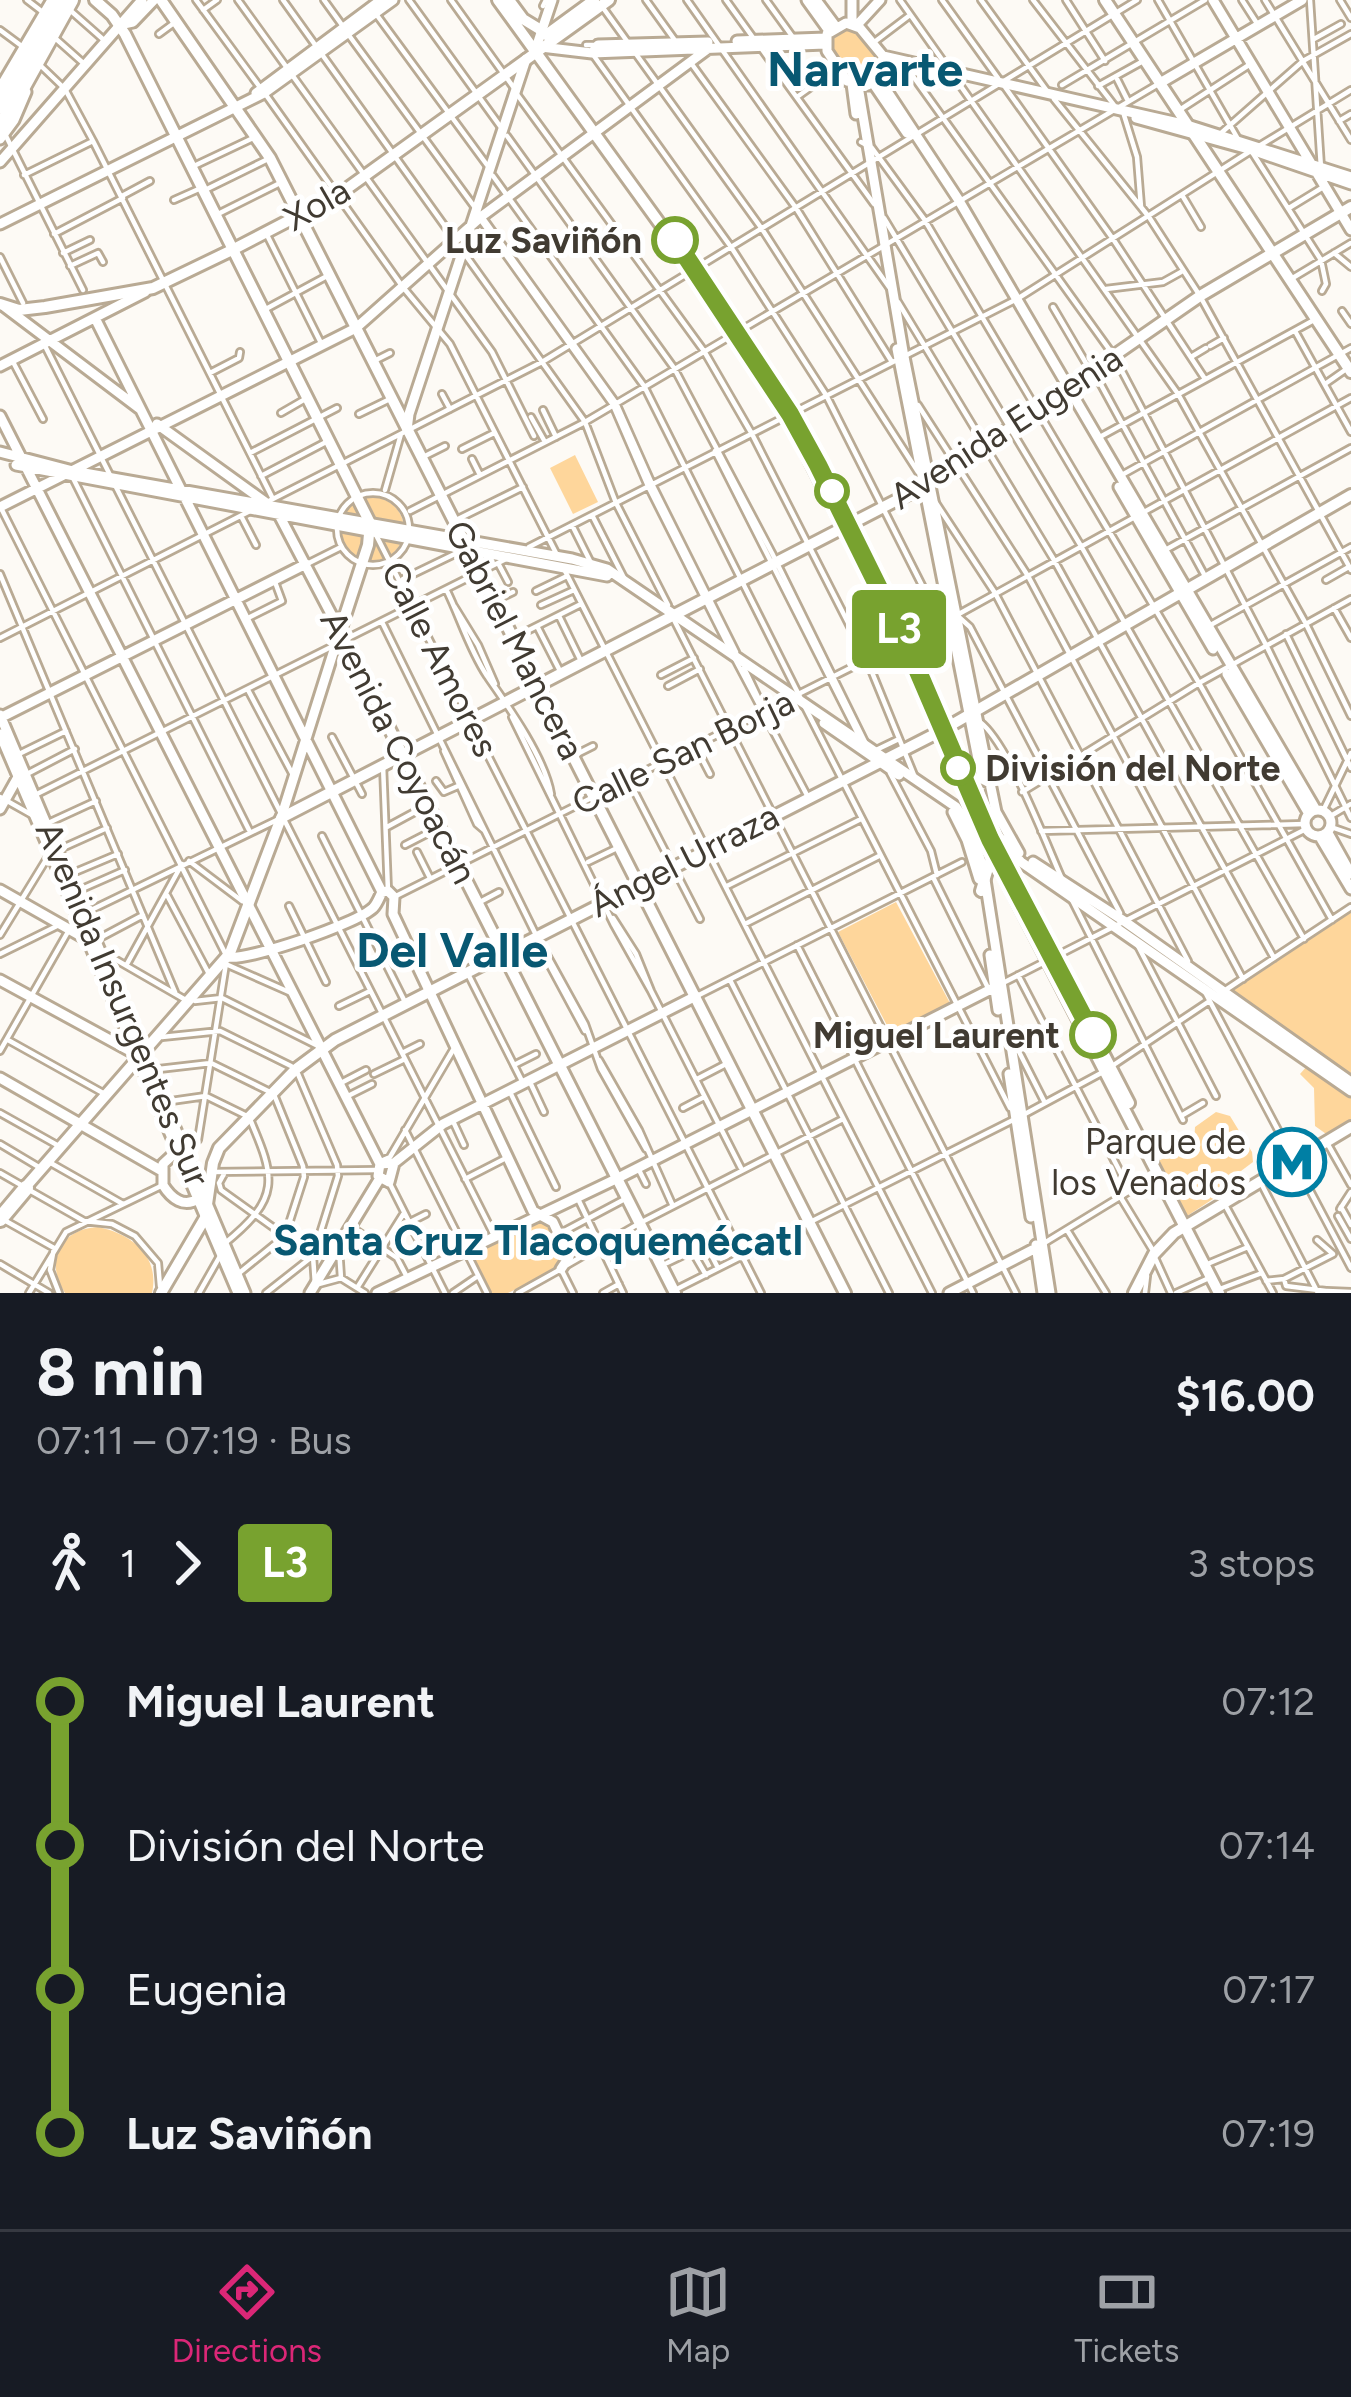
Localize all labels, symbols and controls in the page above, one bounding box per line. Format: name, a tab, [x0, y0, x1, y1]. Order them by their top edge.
district label: Narvarte	[767, 40, 963, 98]
street label: Xola	[277, 168, 357, 240]
marker: Luz Saviñón	[653, 218, 697, 262]
place label: Luz Saviñón	[445, 219, 642, 262]
street label: Avenida Eugenia	[882, 336, 1130, 518]
unlabelled marker	[816, 475, 848, 507]
street label: Gabriel Mancera	[436, 513, 594, 767]
street label: Calle Amores	[372, 554, 508, 764]
line badge: L3	[845, 590, 953, 668]
street label: Avenida Coyoacán	[312, 603, 486, 891]
text: L3	[876, 603, 922, 654]
street label: Calle San Borja	[565, 680, 801, 824]
place label: División del Norte	[985, 747, 1281, 790]
marker: División del Norte	[942, 752, 974, 784]
street label: Ángel Urraza	[582, 794, 786, 926]
street label: Avenida Insurgentes Sur	[27, 815, 219, 1193]
district label: Del Valle	[356, 921, 548, 979]
marker: Miguel Laurent	[1071, 1013, 1115, 1057]
place label: Miguel Laurent	[813, 1014, 1060, 1057]
place label: Parque de los Venados	[1051, 1120, 1246, 1204]
metro station icon: Parque de los Venados	[1257, 1127, 1327, 1197]
district label: Santa Cruz Tlacoquemécatl	[273, 1215, 803, 1266]
text: 8 min	[36, 1332, 204, 1412]
text: $16.00	[1175, 1368, 1315, 1422]
text: 07:11 – 07:19 · Bus	[36, 1417, 352, 1464]
icon: walk	[36, 1530, 102, 1596]
icon: forward	[154, 1530, 220, 1596]
text: L3	[262, 1537, 308, 1588]
text: 1	[120, 1540, 136, 1587]
text: 3 stops	[1187, 1540, 1315, 1587]
text: Miguel Laurent	[126, 1674, 435, 1728]
text: 07:12	[1221, 1678, 1315, 1725]
text: División del Norte	[126, 1818, 485, 1872]
text: 07:14	[1219, 1822, 1315, 1869]
text: Eugenia	[126, 1962, 287, 2016]
text: 07:17	[1222, 1966, 1315, 2013]
text: Luz Saviñón	[126, 2106, 373, 2160]
text: 07:19	[1221, 2110, 1315, 2157]
tab: Directions	[172, 2259, 322, 2370]
tab: Map	[665, 2259, 731, 2370]
tab: Tickets	[1074, 2259, 1179, 2370]

